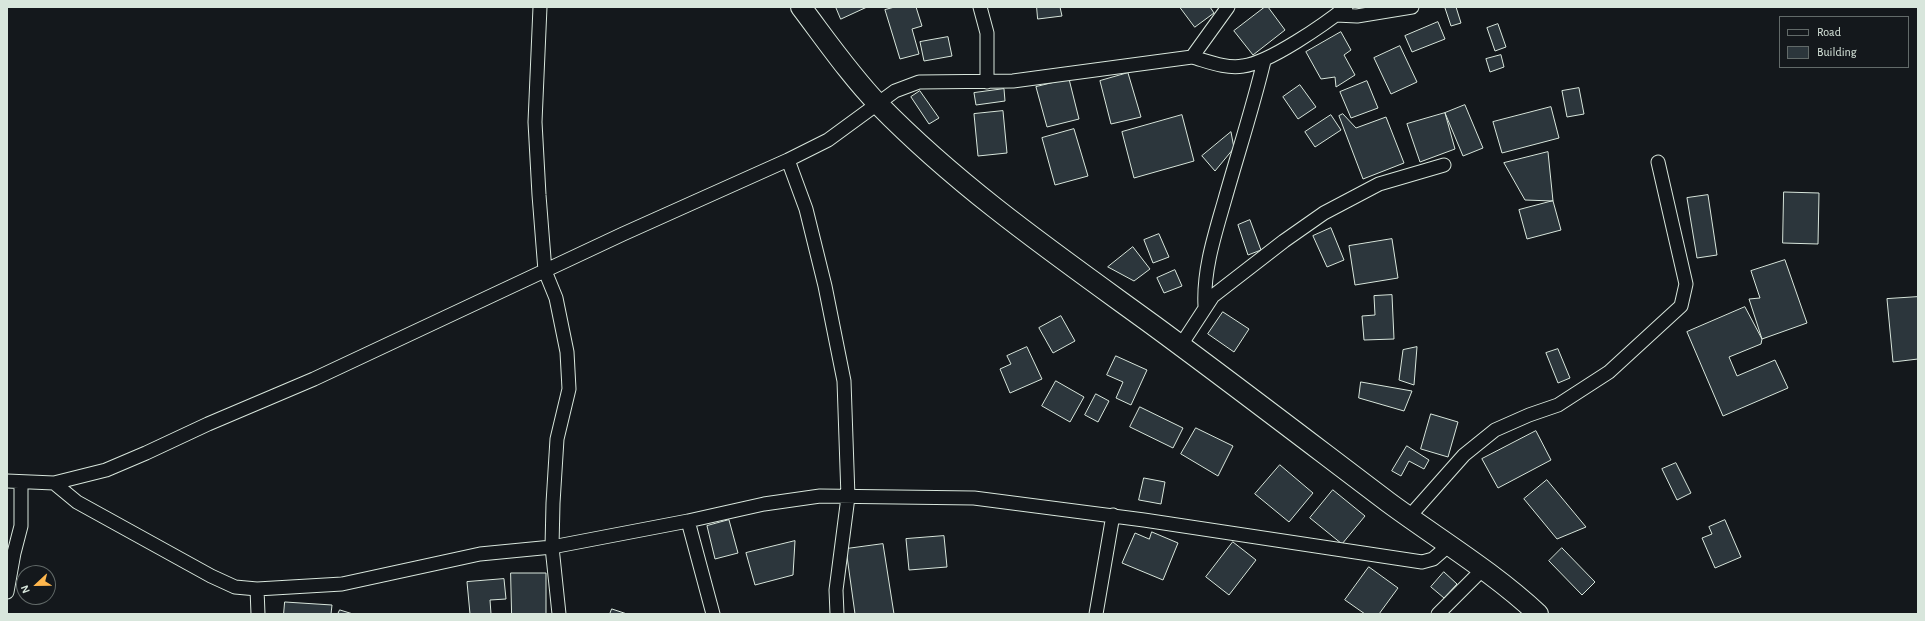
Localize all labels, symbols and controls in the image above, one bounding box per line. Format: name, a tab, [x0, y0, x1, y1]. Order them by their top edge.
legend	[1779, 16, 1909, 68]
text: Road	[1817, 26, 1841, 38]
text: Building	[1817, 46, 1857, 58]
north arrow	[16, 565, 56, 605]
text: N	[19, 584, 32, 595]

